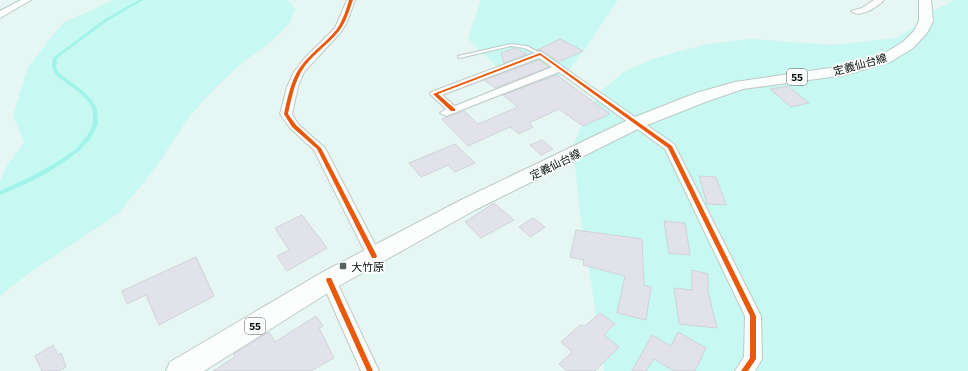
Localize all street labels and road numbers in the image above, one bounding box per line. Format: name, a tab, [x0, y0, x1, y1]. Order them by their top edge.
street label: 定義仙台線	[832, 51, 888, 77]
road number: 55	[787, 69, 807, 85]
street label: 定義仙台線	[527, 146, 583, 182]
road number: 55	[245, 318, 265, 334]

